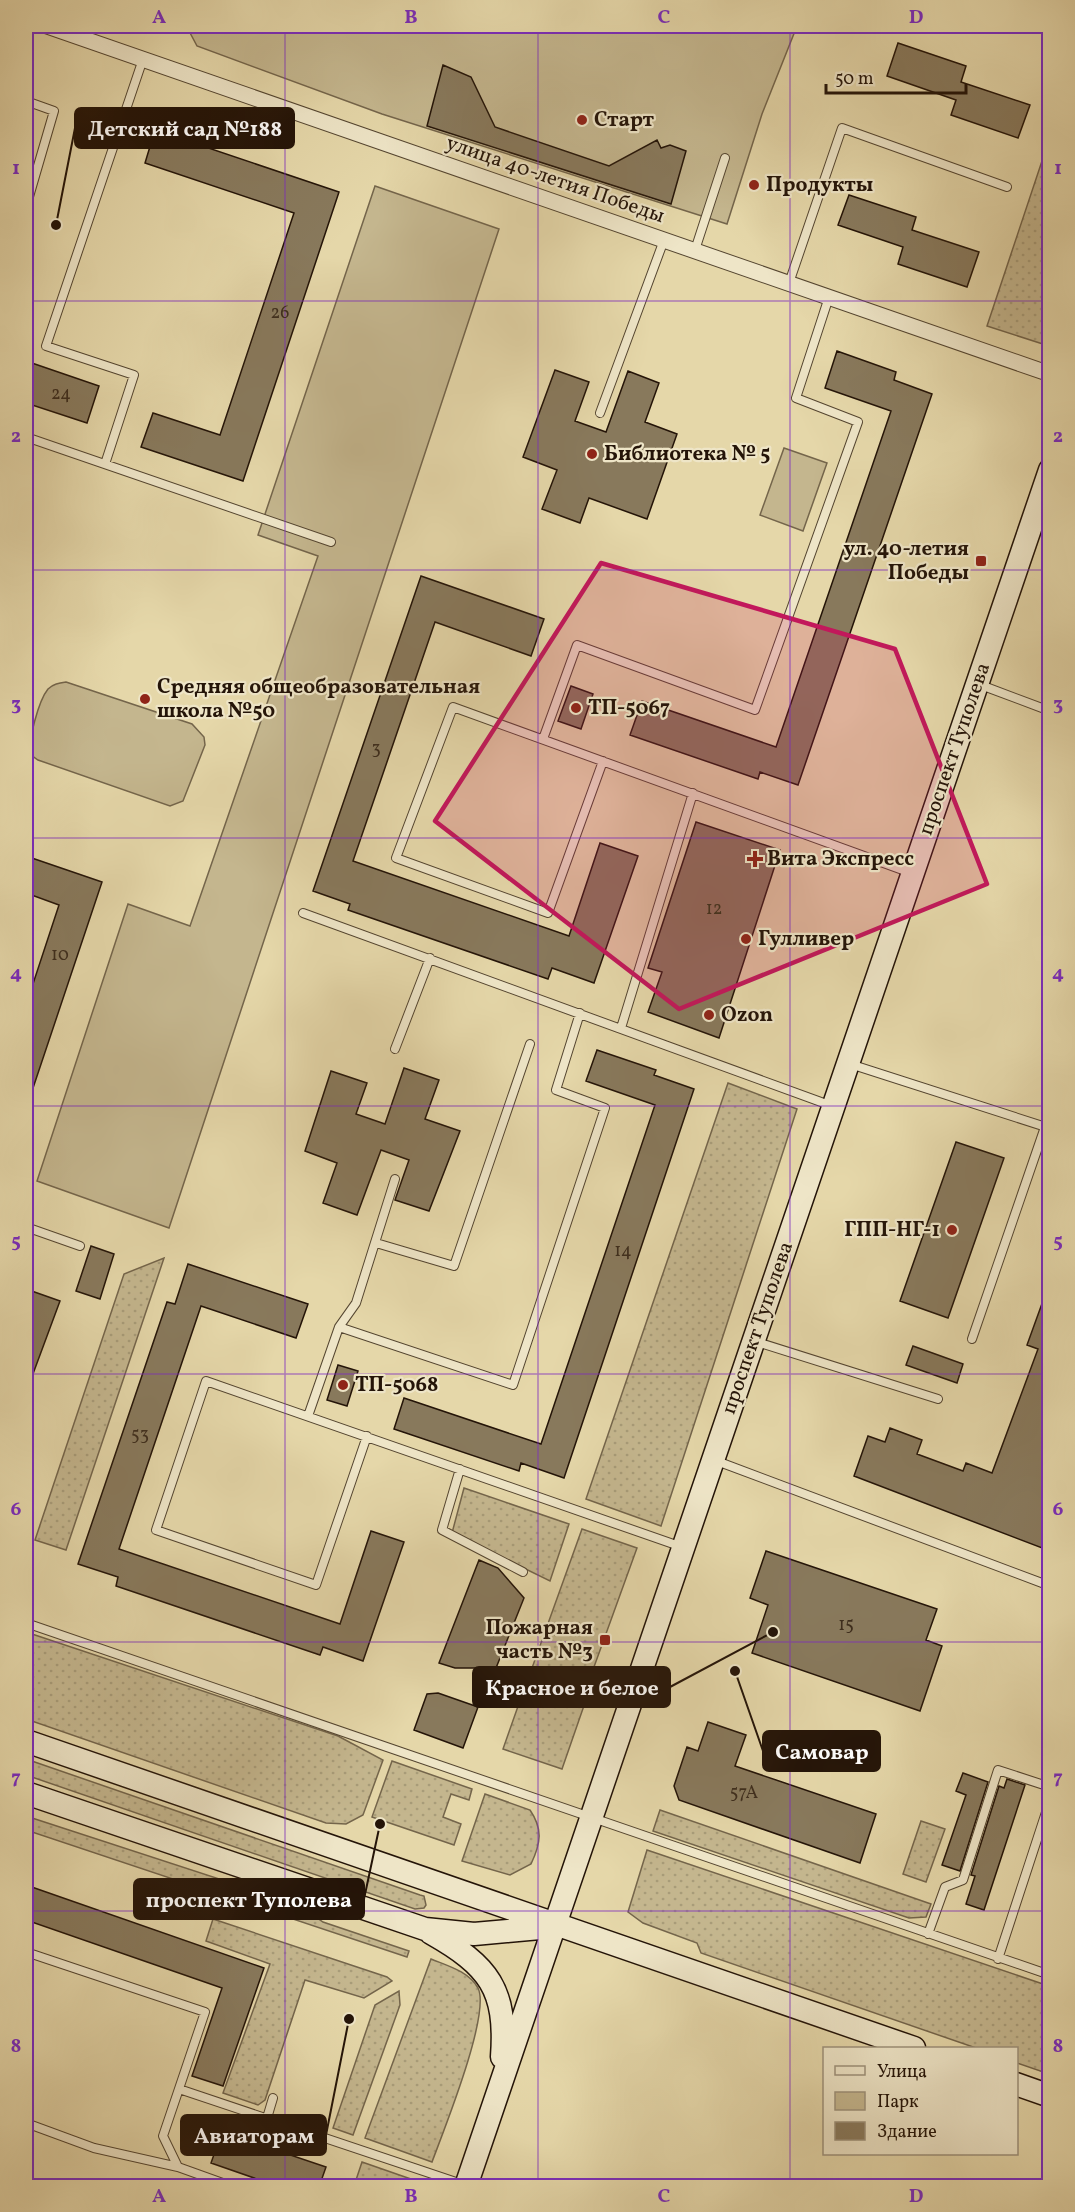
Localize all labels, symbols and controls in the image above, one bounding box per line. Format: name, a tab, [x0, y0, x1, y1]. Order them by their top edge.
text: A	[152, 4, 166, 32]
text: B	[404, 4, 418, 32]
text: C	[658, 4, 671, 32]
text: D	[909, 4, 923, 32]
scale bar	[826, 57, 966, 95]
text: 50 m	[835, 67, 874, 92]
place label: Старт	[594, 106, 655, 135]
callout: Детский сад №188	[75, 108, 294, 148]
marker: Старт	[575, 113, 589, 127]
text: Детский сад №188	[88, 115, 282, 146]
street label: улица 40-летия Победы	[442, 129, 668, 231]
text: 1	[12, 155, 20, 183]
text: 1	[1054, 155, 1062, 183]
place label: Продукты	[766, 171, 873, 200]
marker: Продукты	[747, 178, 761, 192]
house number: 26	[271, 301, 289, 326]
house number: 24	[51, 382, 71, 407]
text: 2	[11, 423, 21, 451]
text: 2	[1053, 423, 1063, 451]
place label: Библиотека № 5	[604, 440, 770, 469]
marker: Библиотека № 5	[585, 447, 599, 461]
place label: ул. 40-летия Победы	[843, 535, 969, 588]
marker: ул. 40-летия Победы	[974, 554, 988, 568]
street label: проспект Туполева	[912, 659, 998, 839]
place label: Средняя общеобразовательная школа №50	[157, 673, 480, 726]
text: 3	[11, 691, 21, 719]
text: 3	[1053, 691, 1063, 719]
marker: Средняя общеобразовательная школа №50	[138, 692, 152, 706]
place label: ТП-5067	[588, 694, 670, 723]
marker: ТП-5067	[569, 701, 583, 715]
house number: 3	[371, 737, 381, 762]
place label: Вита Экспресс	[767, 845, 914, 874]
marker: Вита Экспресс	[748, 852, 762, 866]
house number: 12	[706, 897, 722, 922]
place label: Гулливер	[758, 925, 854, 954]
marker: Гулливер	[739, 932, 753, 946]
house number: 10	[51, 943, 69, 968]
text: 4	[10, 960, 22, 988]
text: 4	[1052, 960, 1064, 988]
place label: Ozon	[721, 1001, 773, 1030]
marker: Ozon	[702, 1008, 716, 1022]
place label: ГПП-НГ-1	[844, 1216, 940, 1245]
marker: ГПП-НГ-1	[945, 1223, 959, 1237]
text: 5	[11, 1228, 21, 1256]
text: 5	[1053, 1228, 1063, 1256]
street label: проспект Туполева	[715, 1238, 801, 1418]
house number: 14	[614, 1239, 632, 1264]
place label: ТП-5068	[355, 1371, 439, 1400]
marker: ТП-5068	[336, 1378, 350, 1392]
house number: 53	[131, 1423, 149, 1448]
text: 6	[11, 1496, 22, 1524]
text: 6	[1053, 1496, 1064, 1524]
house number: 15	[838, 1613, 854, 1638]
place label: Пожарная часть №3	[485, 1614, 593, 1667]
marker: Пожарная часть №3	[598, 1633, 612, 1647]
callout: Красное и белое	[473, 1667, 670, 1707]
text: Красное и белое	[485, 1674, 659, 1705]
callout: Самовар	[763, 1731, 880, 1771]
text: Самовар	[775, 1738, 869, 1769]
text: 7	[11, 1764, 21, 1792]
text: 7	[1053, 1764, 1063, 1792]
house number: 57А	[730, 1781, 758, 1806]
callout: проспект Туполева	[134, 1879, 364, 1919]
text: проспект Туполева	[146, 1886, 352, 1917]
text: 8	[11, 2033, 21, 2061]
text: 8	[1053, 2033, 1063, 2061]
legend	[823, 2047, 1018, 2155]
text: Улица	[877, 2060, 927, 2085]
text: Парк	[877, 2090, 919, 2115]
callout: Авиаторам	[181, 2115, 326, 2155]
text: Здание	[877, 2120, 937, 2145]
text: Авиаторам	[194, 2122, 315, 2153]
text: A	[152, 2183, 166, 2211]
text: B	[404, 2183, 418, 2211]
text: C	[658, 2183, 671, 2211]
text: D	[909, 2183, 923, 2211]

